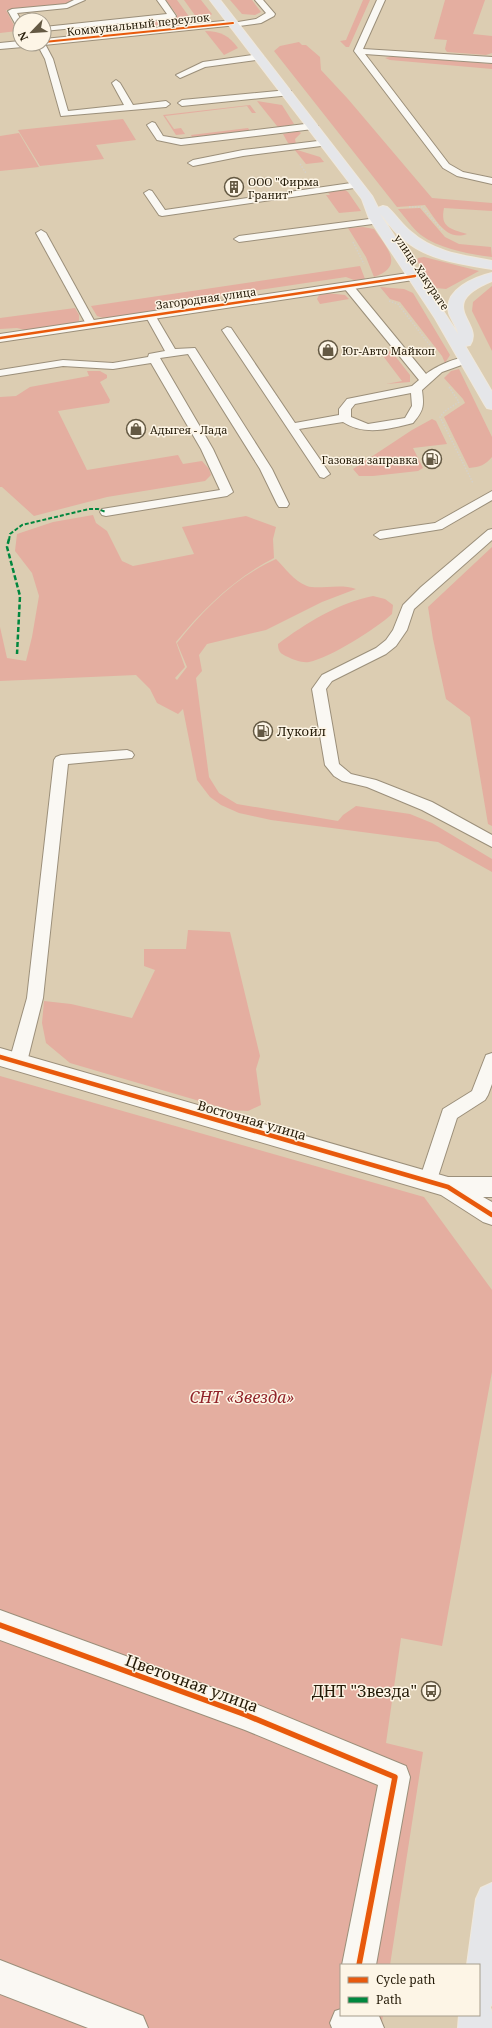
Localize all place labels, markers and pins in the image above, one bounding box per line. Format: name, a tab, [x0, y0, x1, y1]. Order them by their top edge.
place label: ООО "Фирма Гранит"	[248, 174, 319, 202]
building icon: ООО "Фирма Гранит"	[223, 176, 245, 198]
shop icon: Юг-Авто Майкоп	[317, 339, 339, 361]
place label: Юг-Авто Майкоп	[342, 343, 435, 358]
shop icon: Адыгея - Лада	[125, 418, 147, 440]
place label: Адыгея - Лада	[150, 422, 227, 437]
fuel station icon: Газовая заправка	[421, 448, 443, 470]
place label: Газовая заправка	[322, 452, 418, 467]
fuel station icon: Лукойл	[252, 720, 274, 742]
place label: Лукойл	[277, 722, 326, 740]
place label: ДНТ "Звезда"	[312, 1680, 417, 1702]
bus stop icon: ДНТ "Звезда"	[420, 1680, 442, 1702]

